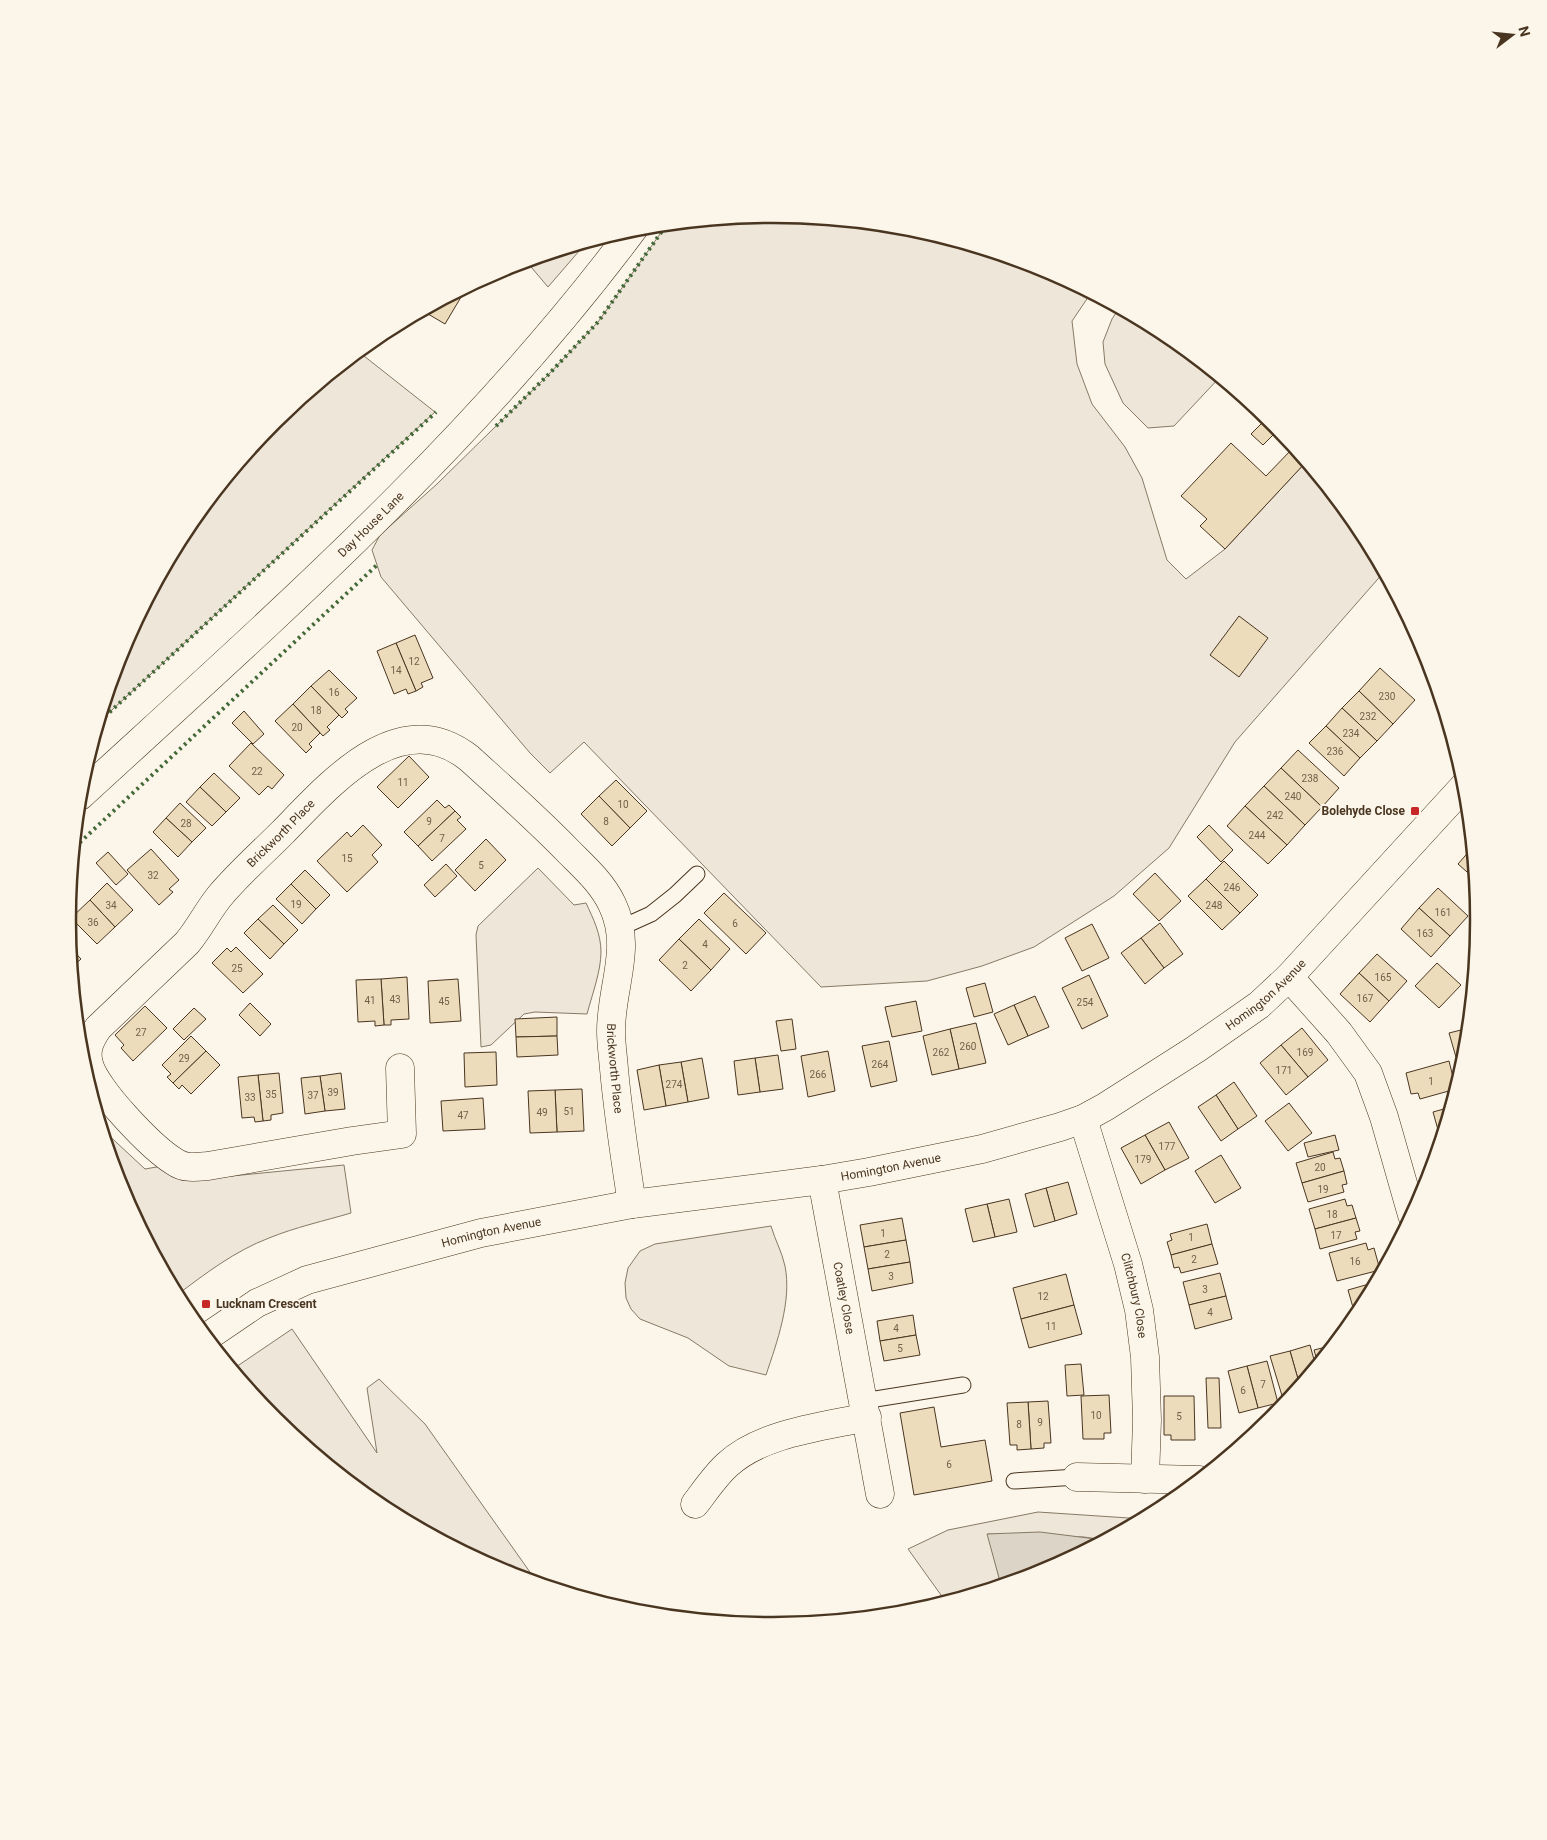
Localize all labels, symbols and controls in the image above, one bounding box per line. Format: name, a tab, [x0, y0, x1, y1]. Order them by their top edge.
north arrow	[1487, 10, 1537, 60]
text: N	[1515, 24, 1534, 38]
street label: Day House Lane	[335, 489, 407, 560]
house number: 12	[408, 656, 420, 667]
house number: 14	[390, 665, 402, 676]
house number: 16	[328, 687, 340, 698]
house number: 230	[1379, 691, 1396, 702]
house number: 18	[310, 705, 322, 716]
house number: 232	[1360, 711, 1377, 722]
house number: 20	[291, 722, 303, 733]
house number: 234	[1343, 728, 1360, 739]
house number: 236	[1327, 746, 1344, 757]
house number: 22	[251, 766, 263, 777]
house number: 238	[1302, 773, 1319, 784]
house number: 11	[397, 777, 409, 788]
house number: 240	[1285, 791, 1302, 802]
street label: Brickworth Place	[244, 797, 318, 870]
house number: 10	[617, 799, 629, 810]
place label: Bolehyde Close	[1322, 804, 1406, 818]
marker: Bolehyde Close	[1409, 805, 1421, 817]
house number: 242	[1267, 810, 1284, 821]
house number: 9	[426, 816, 432, 827]
house number: 8	[603, 816, 609, 827]
house number: 28	[180, 818, 192, 829]
house number: 244	[1249, 830, 1266, 841]
house number: 7	[439, 833, 445, 844]
house number: 15	[341, 853, 353, 864]
house number: 5	[478, 860, 484, 871]
house number: 32	[147, 870, 159, 881]
house number: 246	[1224, 882, 1241, 893]
house number: 19	[290, 899, 302, 910]
house number: 34	[105, 900, 117, 911]
house number: 248	[1206, 900, 1223, 911]
house number: 161	[1435, 907, 1451, 918]
house number: 36	[87, 917, 99, 928]
house number: 6	[732, 918, 738, 929]
house number: 163	[1417, 928, 1433, 939]
house number: 4	[702, 939, 708, 950]
street label: Homington Avenue	[1223, 956, 1309, 1033]
house number: 2	[682, 960, 688, 971]
house number: 25	[231, 963, 243, 974]
house number: 165	[1375, 972, 1392, 983]
house number: 167	[1357, 993, 1374, 1004]
house number: 43	[389, 994, 401, 1005]
house number: 41	[364, 995, 376, 1006]
house number: 45	[438, 996, 450, 1007]
house number: 254	[1077, 997, 1094, 1008]
street label: Brickworth Place	[604, 1023, 626, 1114]
house number: 27	[135, 1027, 147, 1038]
house number: 260	[960, 1041, 977, 1052]
house number: 262	[933, 1047, 950, 1058]
house number: 169	[1297, 1047, 1313, 1058]
house number: 29	[178, 1053, 190, 1064]
house number: 264	[872, 1059, 889, 1070]
house number: 171	[1276, 1065, 1292, 1076]
house number: 266	[810, 1069, 827, 1080]
house number: 1	[1428, 1076, 1434, 1087]
house number: 274	[666, 1079, 683, 1090]
house number: 39	[327, 1087, 339, 1098]
house number: 35	[265, 1089, 277, 1100]
house number: 37	[307, 1090, 319, 1101]
house number: 33	[244, 1092, 256, 1103]
house number: 51	[563, 1106, 575, 1117]
house number: 49	[536, 1107, 548, 1118]
house number: 47	[457, 1110, 469, 1121]
house number: 177	[1159, 1141, 1176, 1152]
street label: Homington Avenue	[840, 1151, 942, 1184]
house number: 179	[1135, 1154, 1151, 1165]
house number: 20	[1314, 1162, 1326, 1173]
house number: 19	[1317, 1184, 1329, 1195]
house number: 18	[1326, 1209, 1338, 1220]
street label: Homington Avenue	[440, 1215, 542, 1250]
house number: 1	[880, 1228, 886, 1239]
house number: 17	[1330, 1230, 1342, 1241]
house number: 1	[1188, 1232, 1194, 1243]
house number: 2	[884, 1249, 890, 1260]
street label: Clitchbury Close	[1118, 1251, 1150, 1339]
house number: 2	[1191, 1254, 1197, 1265]
house number: 16	[1349, 1256, 1361, 1267]
street label: Coatley Close	[830, 1261, 857, 1335]
house number: 3	[888, 1271, 894, 1282]
house number: 3	[1202, 1284, 1208, 1295]
house number: 12	[1037, 1291, 1049, 1302]
place label: Lucknam Crescent	[216, 1297, 317, 1311]
marker: Lucknam Crescent	[200, 1298, 212, 1310]
house number: 4	[1207, 1307, 1213, 1318]
house number: 11	[1045, 1321, 1057, 1332]
house number: 4	[893, 1323, 899, 1334]
house number: 5	[897, 1343, 903, 1354]
house number: 7	[1260, 1379, 1266, 1390]
house number: 6	[1240, 1385, 1246, 1396]
house number: 10	[1090, 1410, 1102, 1421]
house number: 5	[1176, 1411, 1182, 1422]
house number: 9	[1037, 1417, 1043, 1428]
house number: 8	[1016, 1419, 1022, 1430]
house number: 6	[946, 1459, 952, 1470]

